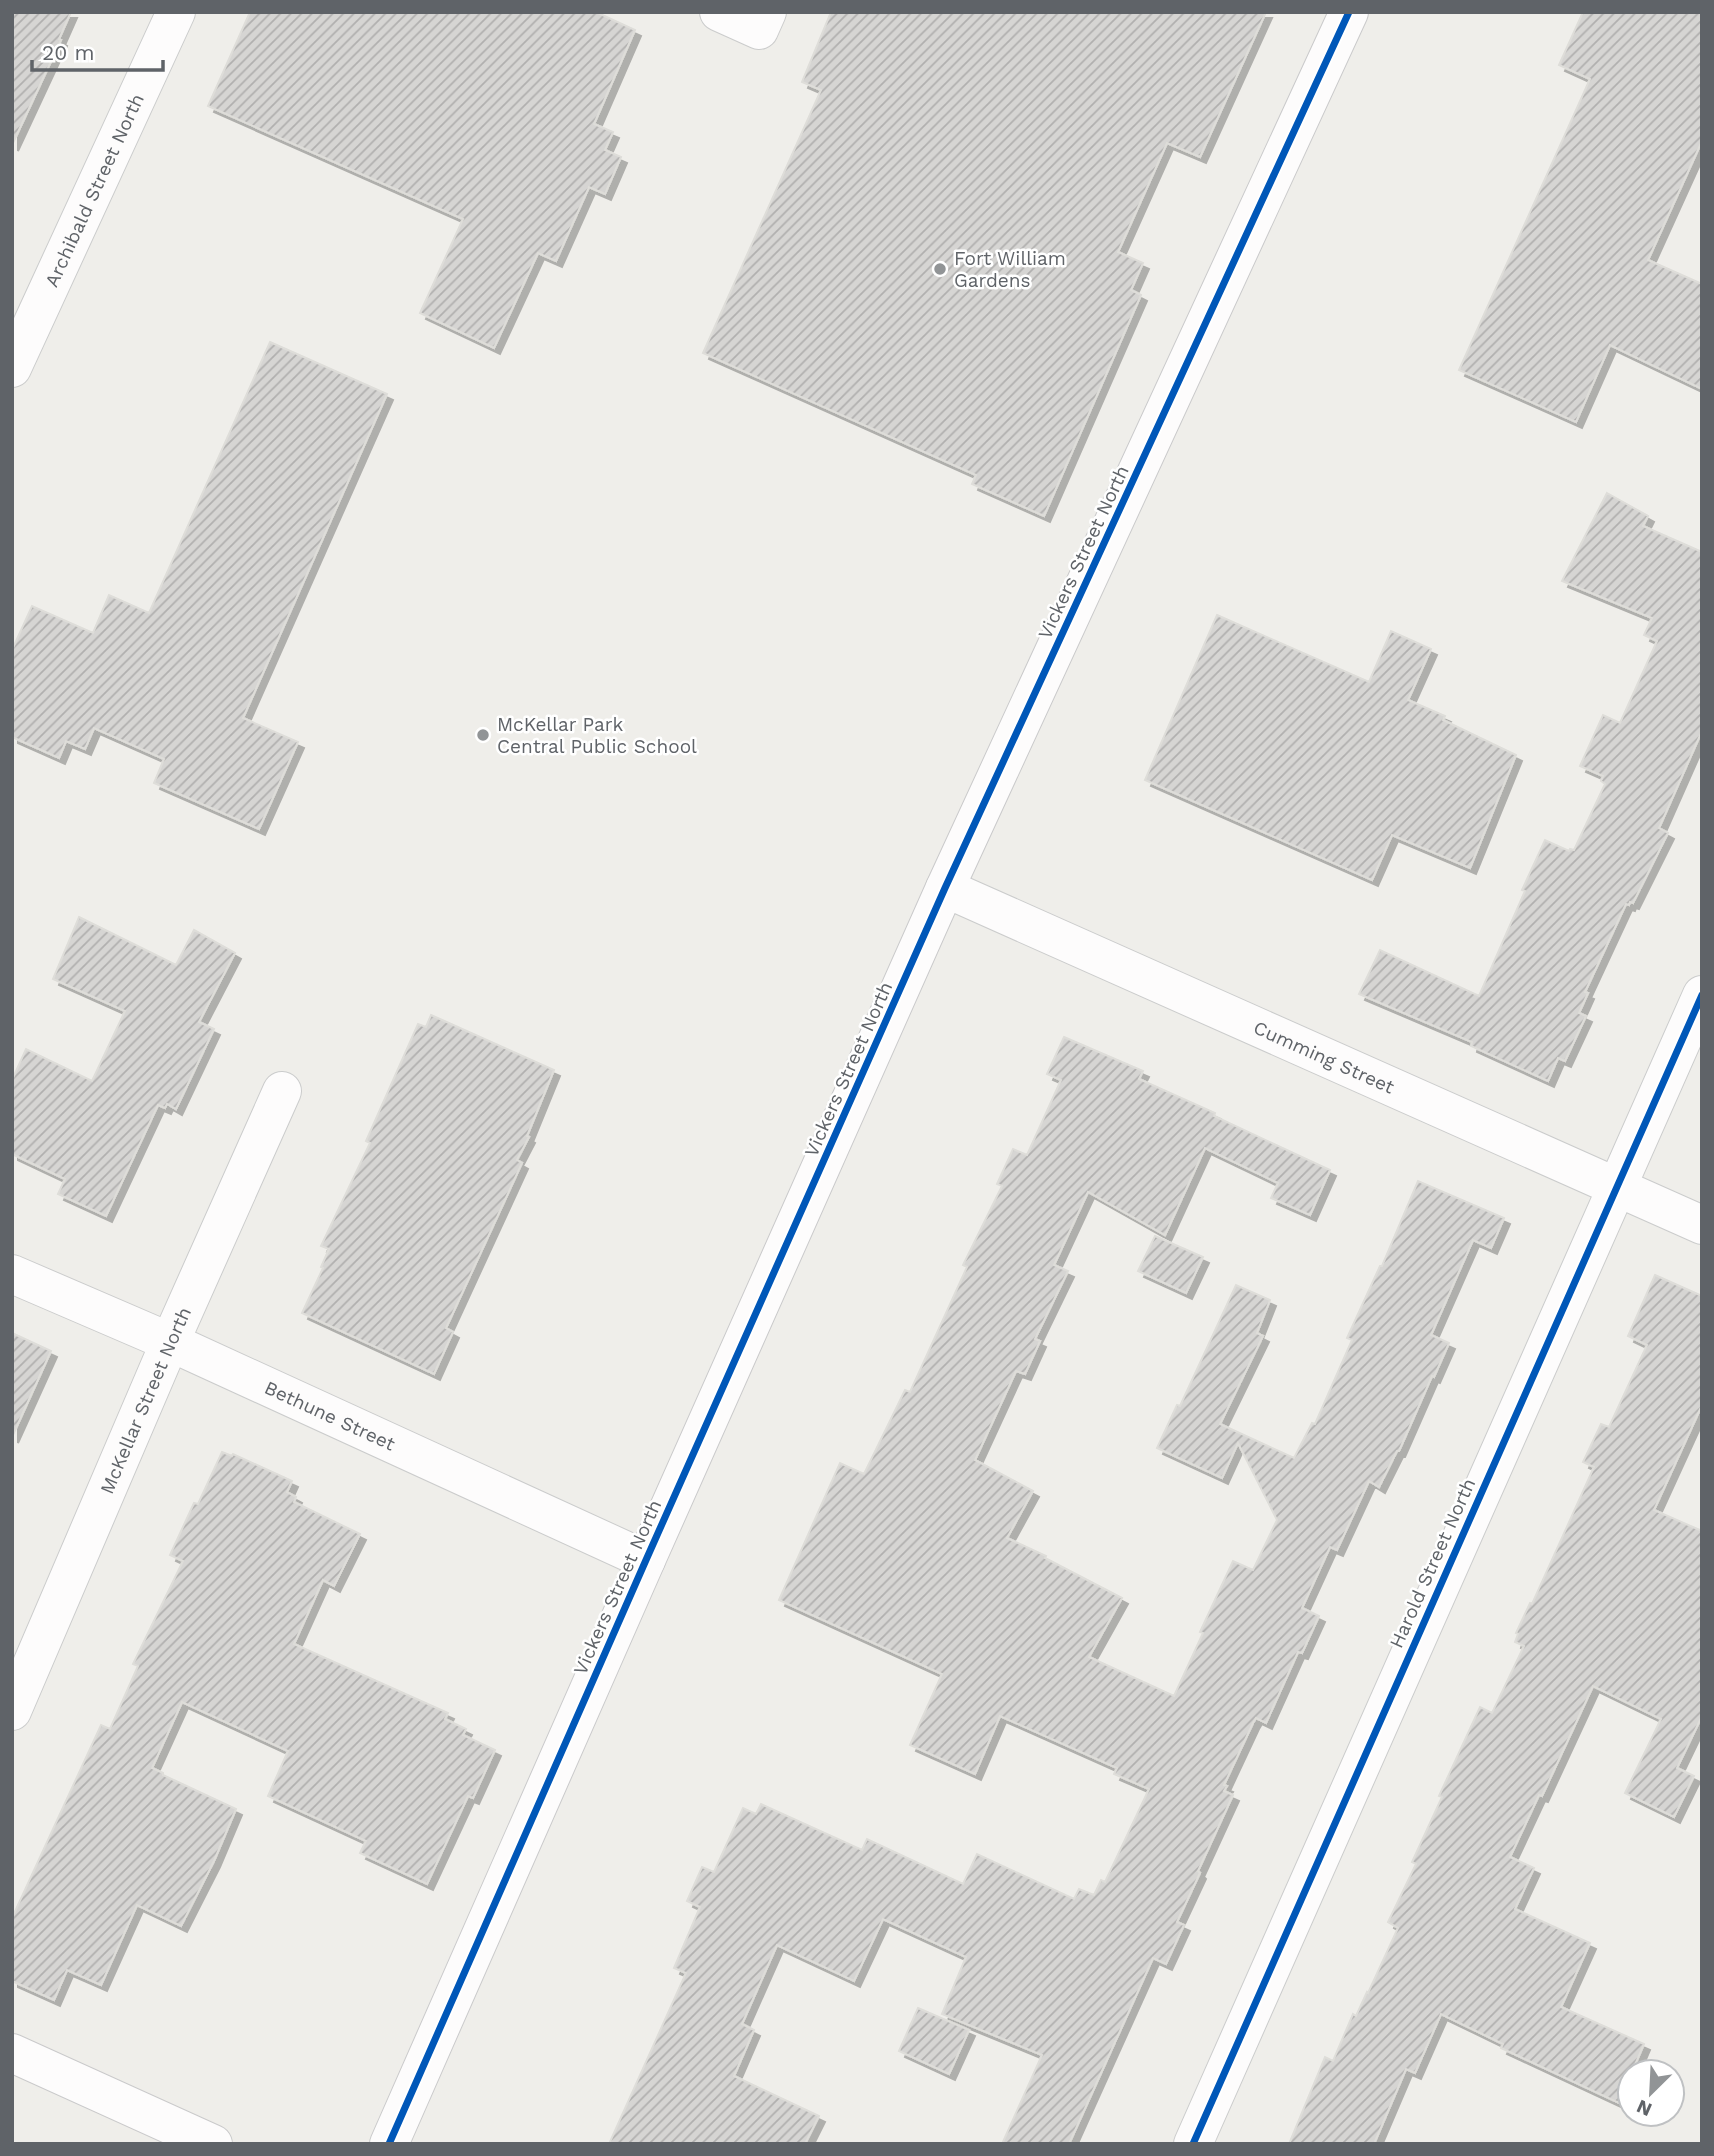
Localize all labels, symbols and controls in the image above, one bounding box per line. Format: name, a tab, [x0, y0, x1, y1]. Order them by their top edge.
scale bar	[32, 28, 163, 72]
text: 20 m	[42, 40, 94, 65]
street label: Archibald Street North	[40, 90, 149, 290]
place label: Fort William Gardens	[954, 247, 1066, 292]
marker: Fort William Gardens	[932, 261, 948, 277]
street label: Vickers Street North	[1033, 462, 1134, 643]
place label: McKellar Park Central Public School	[497, 713, 697, 758]
marker: McKellar Park Central Public School	[475, 727, 491, 743]
street label: Vickers Street North	[800, 978, 897, 1160]
street label: Cumming Street	[1250, 1016, 1398, 1099]
street label: McKellar Street North	[95, 1303, 196, 1498]
street label: Bethune Street	[261, 1376, 399, 1456]
street label: Harold Street North	[1385, 1475, 1480, 1652]
street label: Vickers Street North	[569, 1496, 666, 1678]
north arrow	[1616, 2058, 1686, 2128]
text: N	[1633, 2095, 1655, 2121]

